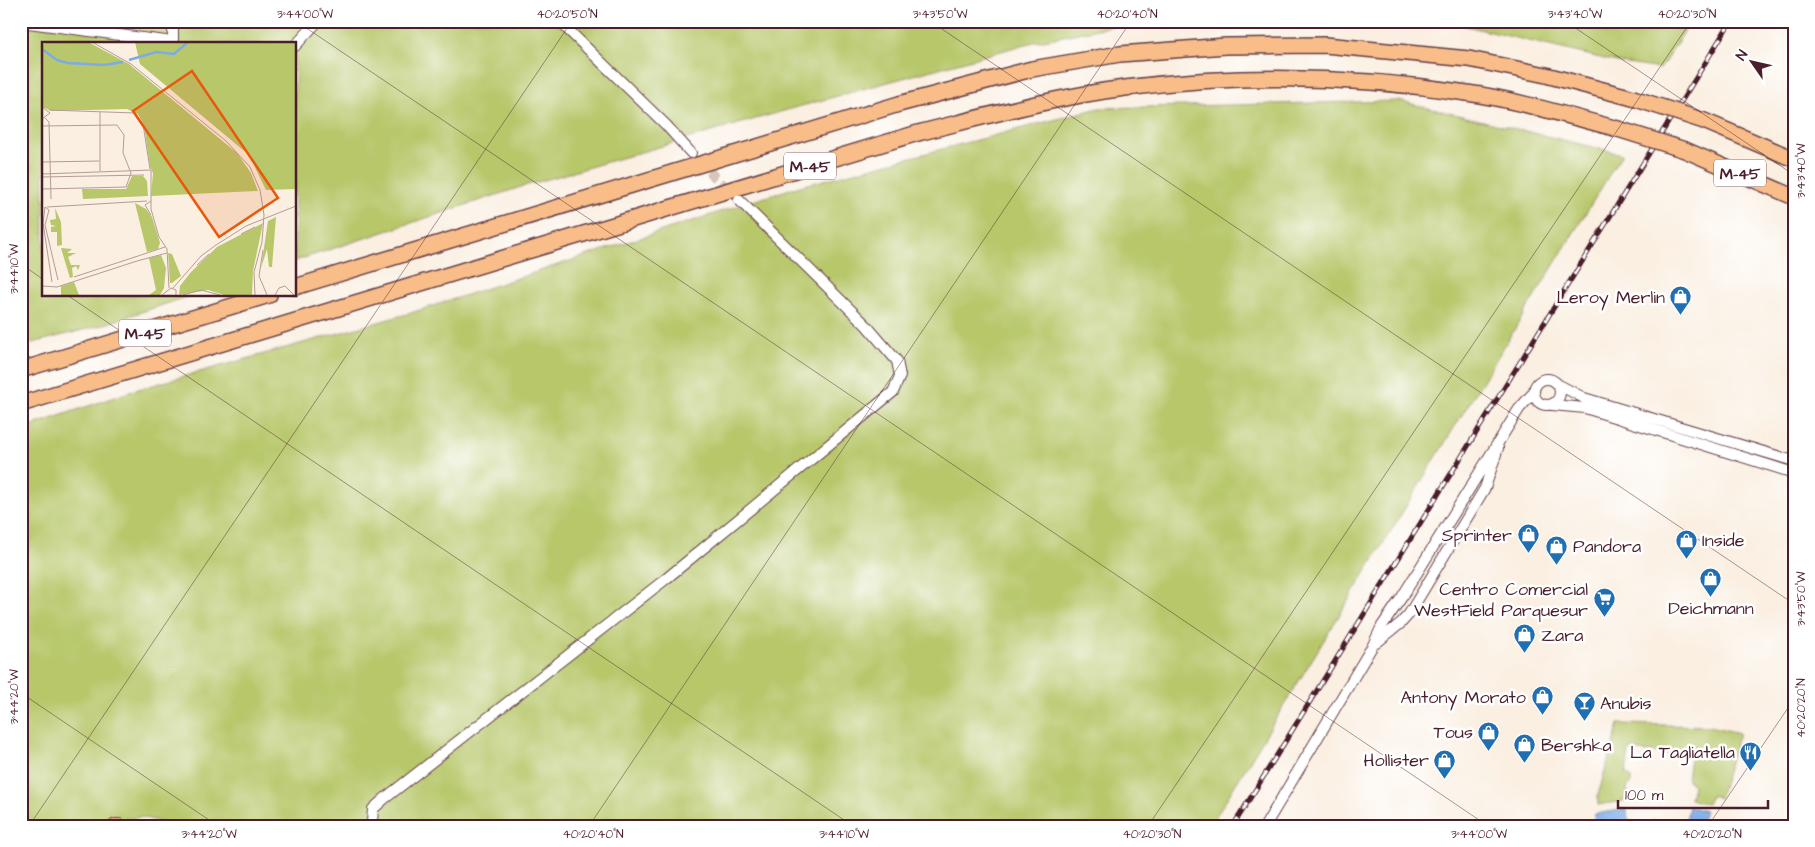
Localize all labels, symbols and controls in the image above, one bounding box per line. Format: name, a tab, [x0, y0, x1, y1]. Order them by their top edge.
text: 3°44'00"W	[277, 6, 334, 23]
text: 40°20'50"N	[536, 6, 598, 23]
text: 3°43'50"W	[912, 6, 968, 23]
text: 40°20'40"N	[1097, 6, 1158, 23]
text: 3°43'40"W	[1548, 6, 1603, 23]
text: 40°20'30"N	[1658, 6, 1717, 23]
north arrow	[1728, 38, 1778, 88]
inset map	[42, 42, 296, 296]
text: N	[1731, 46, 1753, 65]
text: 3°43'40"W	[1793, 143, 1810, 198]
road number: M-45	[784, 153, 836, 180]
road number: M-45	[1714, 160, 1766, 187]
text: 3°44'10"W	[6, 243, 23, 294]
place label: Leroy Merlin	[1557, 285, 1665, 311]
shop icon: Leroy Merlin	[1669, 285, 1693, 316]
road number: M-45	[119, 319, 171, 346]
place label: Sprinter	[1442, 523, 1512, 548]
shop icon: Sprinter	[1516, 523, 1540, 554]
shop icon: Inside	[1674, 528, 1698, 559]
place label: Inside	[1702, 528, 1745, 553]
shop icon: Pandora	[1545, 534, 1569, 565]
place label: Pandora	[1573, 534, 1641, 559]
shop icon: Deichmann	[1699, 566, 1723, 597]
text: 3°43'50"W	[1793, 571, 1810, 627]
place label: Centro Comercial WestField Parquesur	[1414, 577, 1588, 623]
supermarket icon: Centro Comercial WestField Parquesur	[1592, 587, 1616, 618]
place label: Deichmann	[1668, 596, 1754, 621]
shop icon: Zara	[1513, 623, 1537, 654]
place label: Zara	[1541, 623, 1583, 648]
text: 3°44'20"W	[6, 669, 23, 725]
text: 40°20'20"N	[1793, 678, 1810, 738]
place label: Antony Morato	[1400, 685, 1526, 711]
shop icon: Antony Morato	[1530, 685, 1554, 716]
bar icon: Anubis	[1572, 691, 1596, 722]
place label: Anubis	[1600, 691, 1652, 716]
place label: Tous	[1433, 720, 1473, 745]
shop icon: Tous	[1477, 720, 1501, 751]
shop icon: Bershka	[1513, 733, 1537, 764]
place label: Bershka	[1541, 733, 1612, 758]
place label: La Tagliatella	[1630, 740, 1735, 766]
restaurant icon: La Tagliatella	[1739, 740, 1763, 771]
place label: Hollister	[1364, 748, 1429, 773]
shop icon: Hollister	[1433, 748, 1457, 779]
scale bar	[1618, 777, 1768, 809]
text: 100 m	[1625, 785, 1664, 806]
text: 3°44'20"W	[181, 826, 238, 843]
text: 40°20'40"N	[563, 826, 624, 843]
text: 3°44'10"W	[819, 826, 870, 843]
text: 40°20'30"N	[1123, 826, 1182, 843]
text: 3°44'00"W	[1451, 826, 1508, 843]
text: 40°20'20"N	[1682, 826, 1742, 843]

